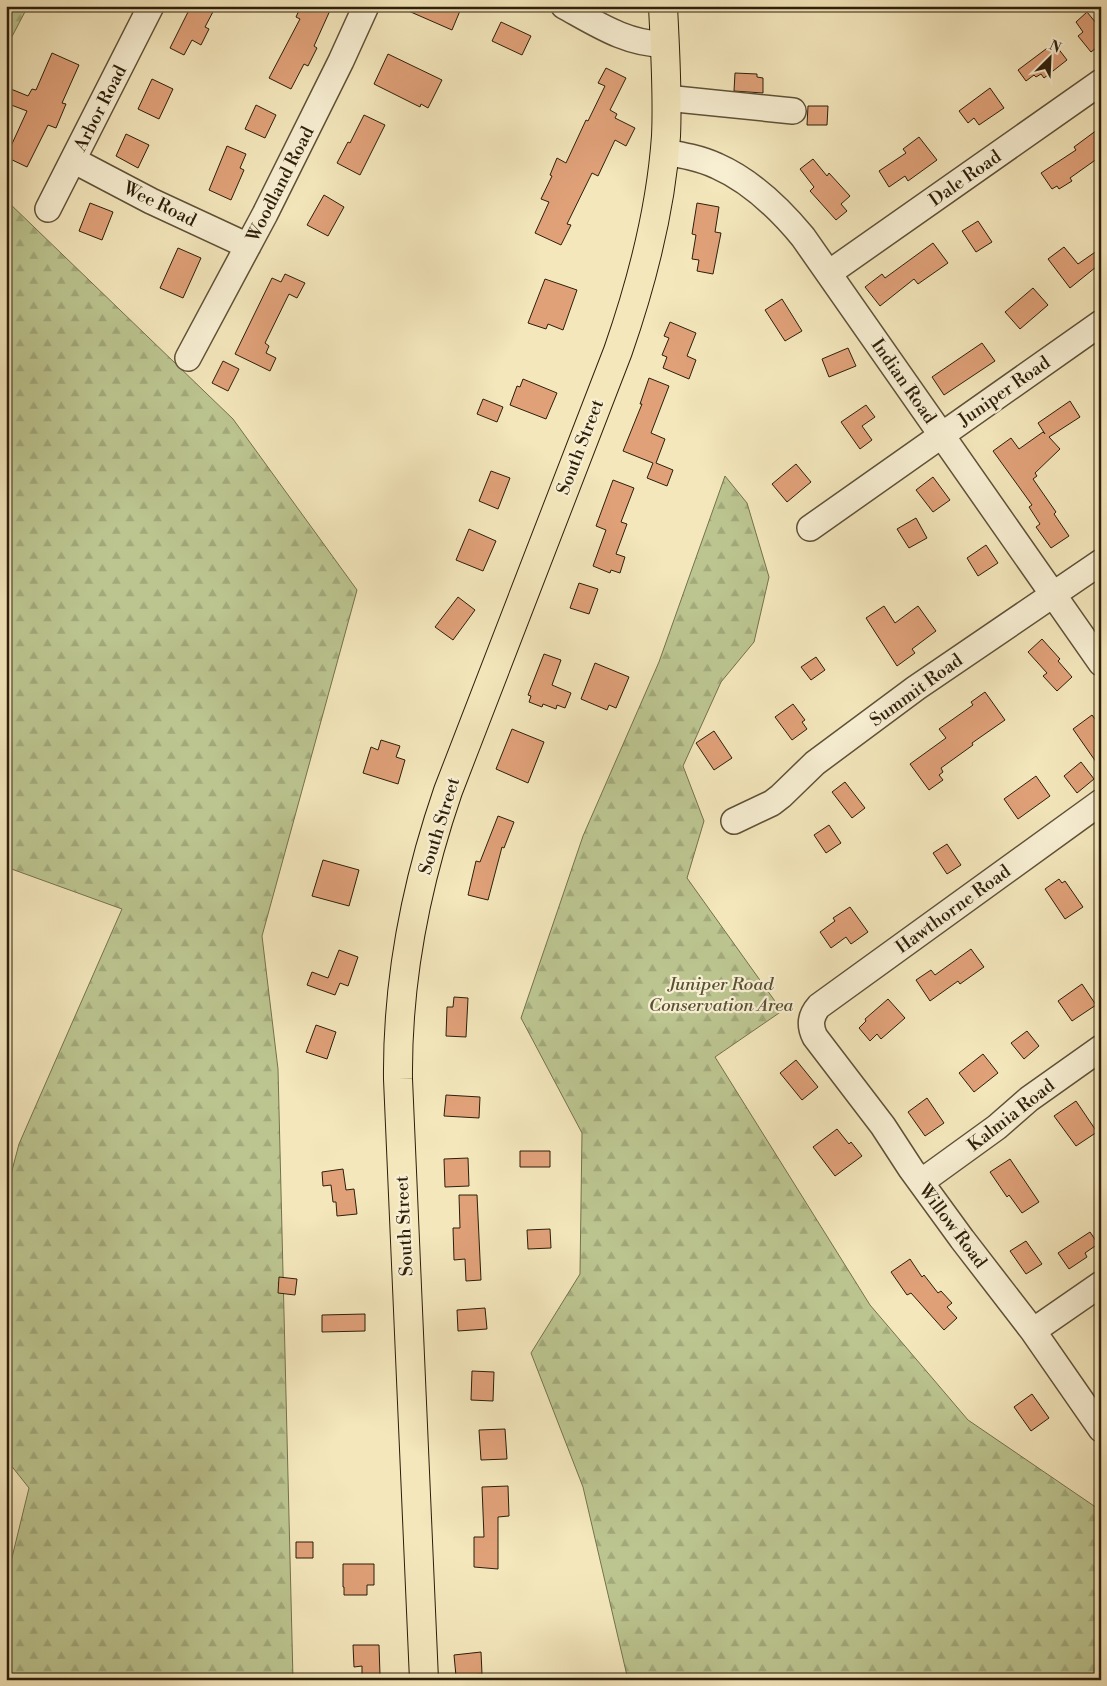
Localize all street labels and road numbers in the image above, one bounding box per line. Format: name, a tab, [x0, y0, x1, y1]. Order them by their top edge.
street label: Arbor Road	[68, 61, 132, 156]
street label: Woodland Road	[241, 122, 320, 247]
street label: Dale Road	[925, 145, 1006, 212]
street label: Wee Road	[118, 176, 201, 232]
street label: Indian Road	[866, 334, 942, 429]
street label: Juniper Road	[953, 351, 1055, 432]
street label: South Street	[552, 396, 609, 498]
street label: Summit Road	[865, 648, 968, 732]
street label: South Street	[414, 774, 465, 878]
street label: Hawthorne Road	[891, 860, 1016, 959]
street label: Kalmia Road	[963, 1074, 1060, 1157]
street label: South Street	[390, 1175, 419, 1277]
street label: Willow Road	[913, 1179, 992, 1274]

